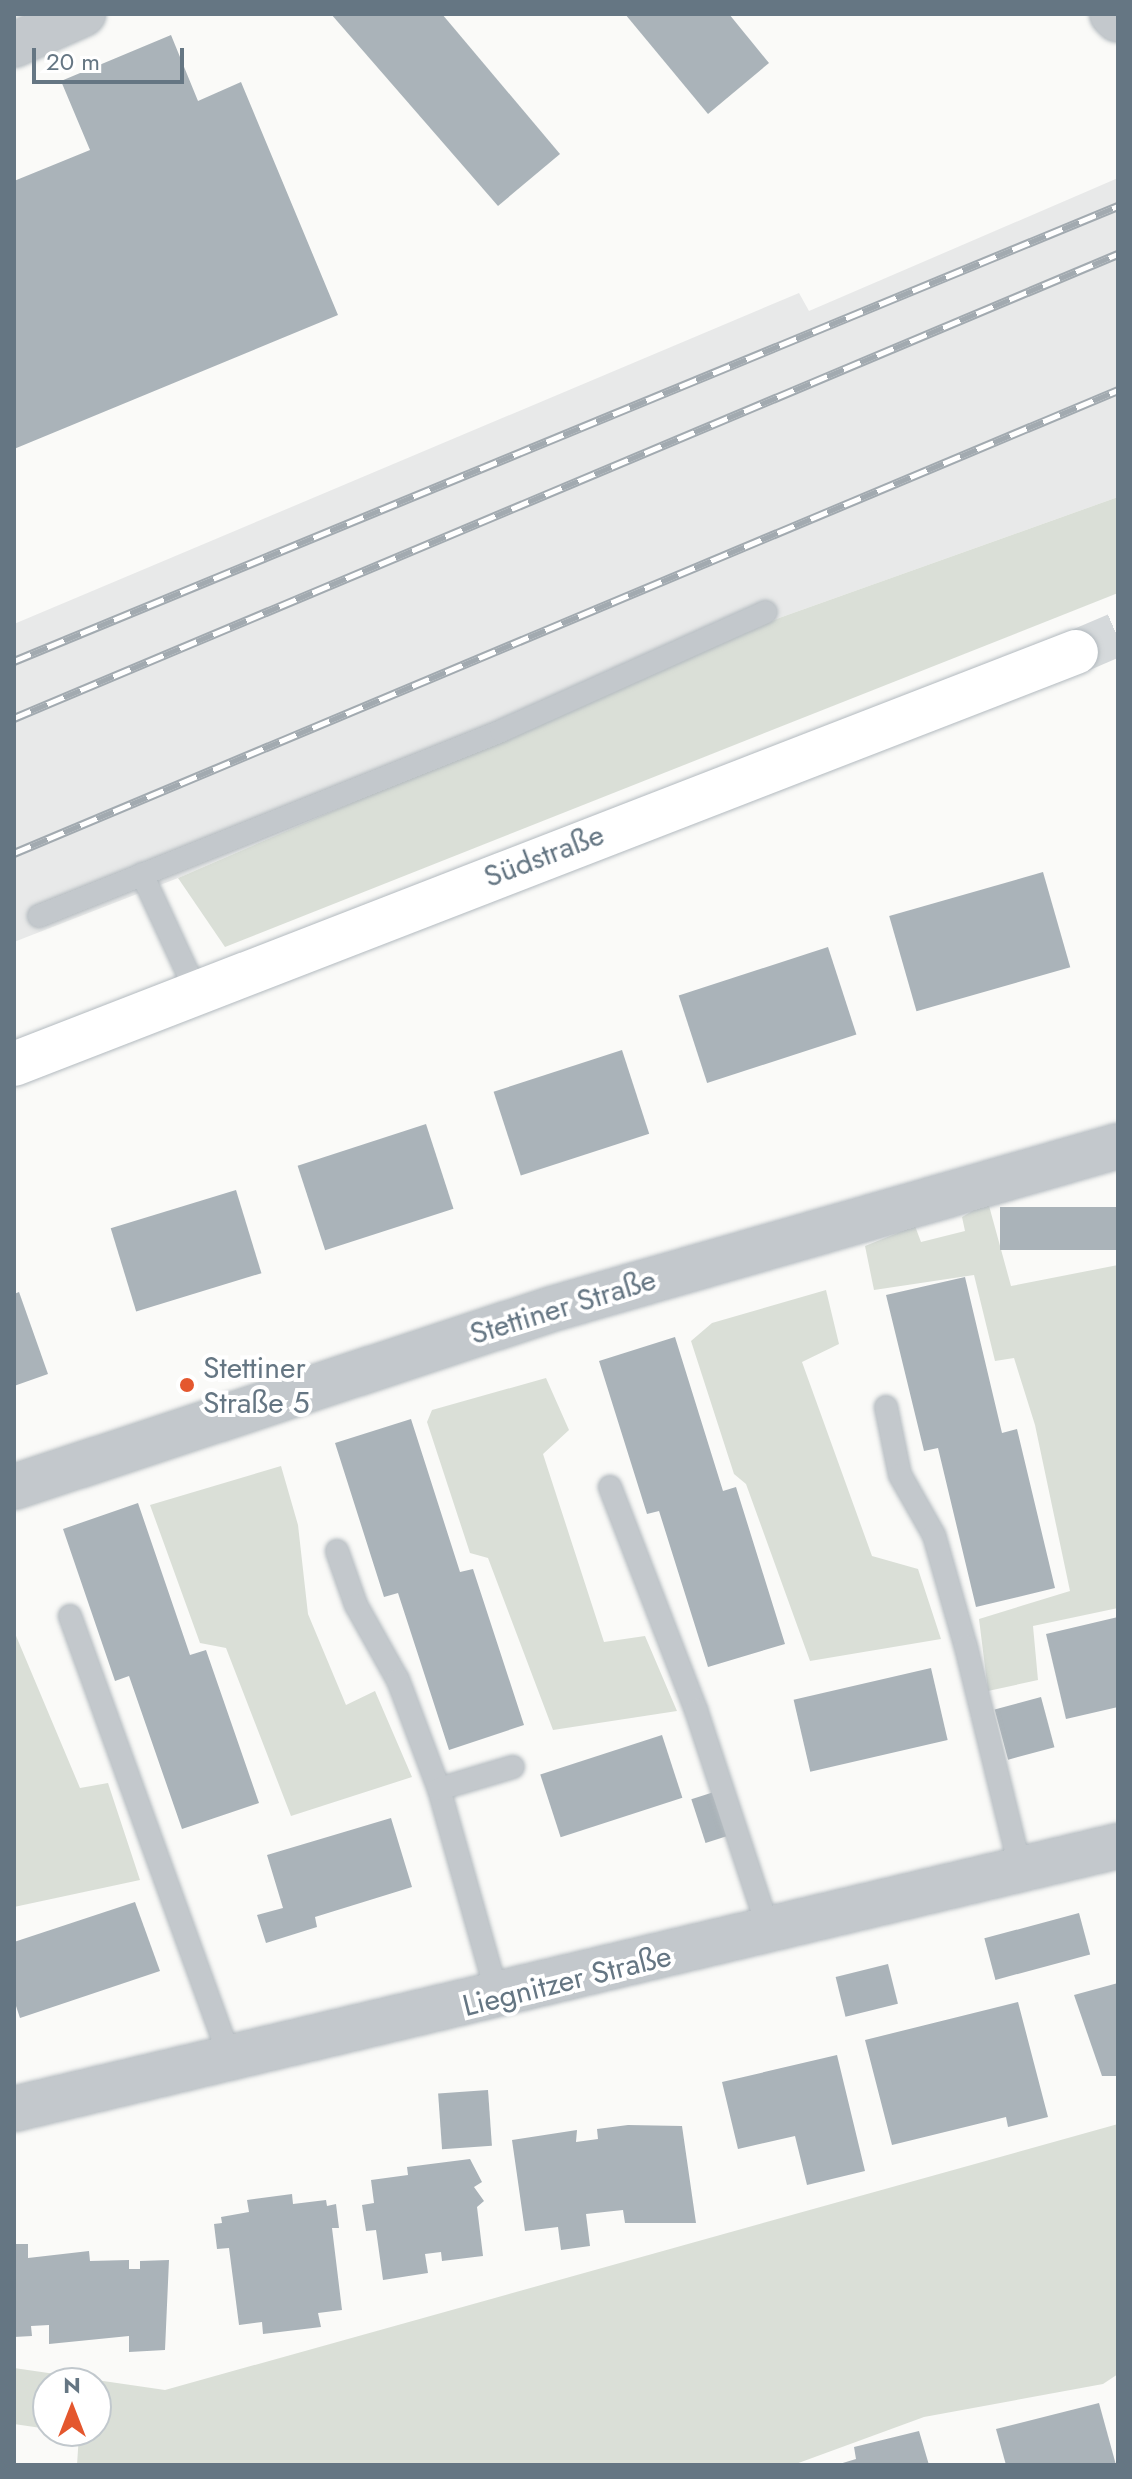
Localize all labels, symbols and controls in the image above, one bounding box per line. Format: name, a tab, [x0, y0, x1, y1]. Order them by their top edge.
scale bar	[36, 32, 188, 82]
text: 20 m	[46, 44, 100, 79]
street label: Südstraße	[479, 817, 609, 895]
street label: Stettiner Straße	[466, 1262, 660, 1352]
place label: Stettiner Straße 5	[203, 1350, 310, 1420]
marker: Stettiner Straße 5	[178, 1376, 196, 1394]
street label: Liegnitzer Straße	[459, 1938, 675, 2024]
north arrow	[32, 2367, 112, 2447]
text: N	[63, 2369, 81, 2401]

